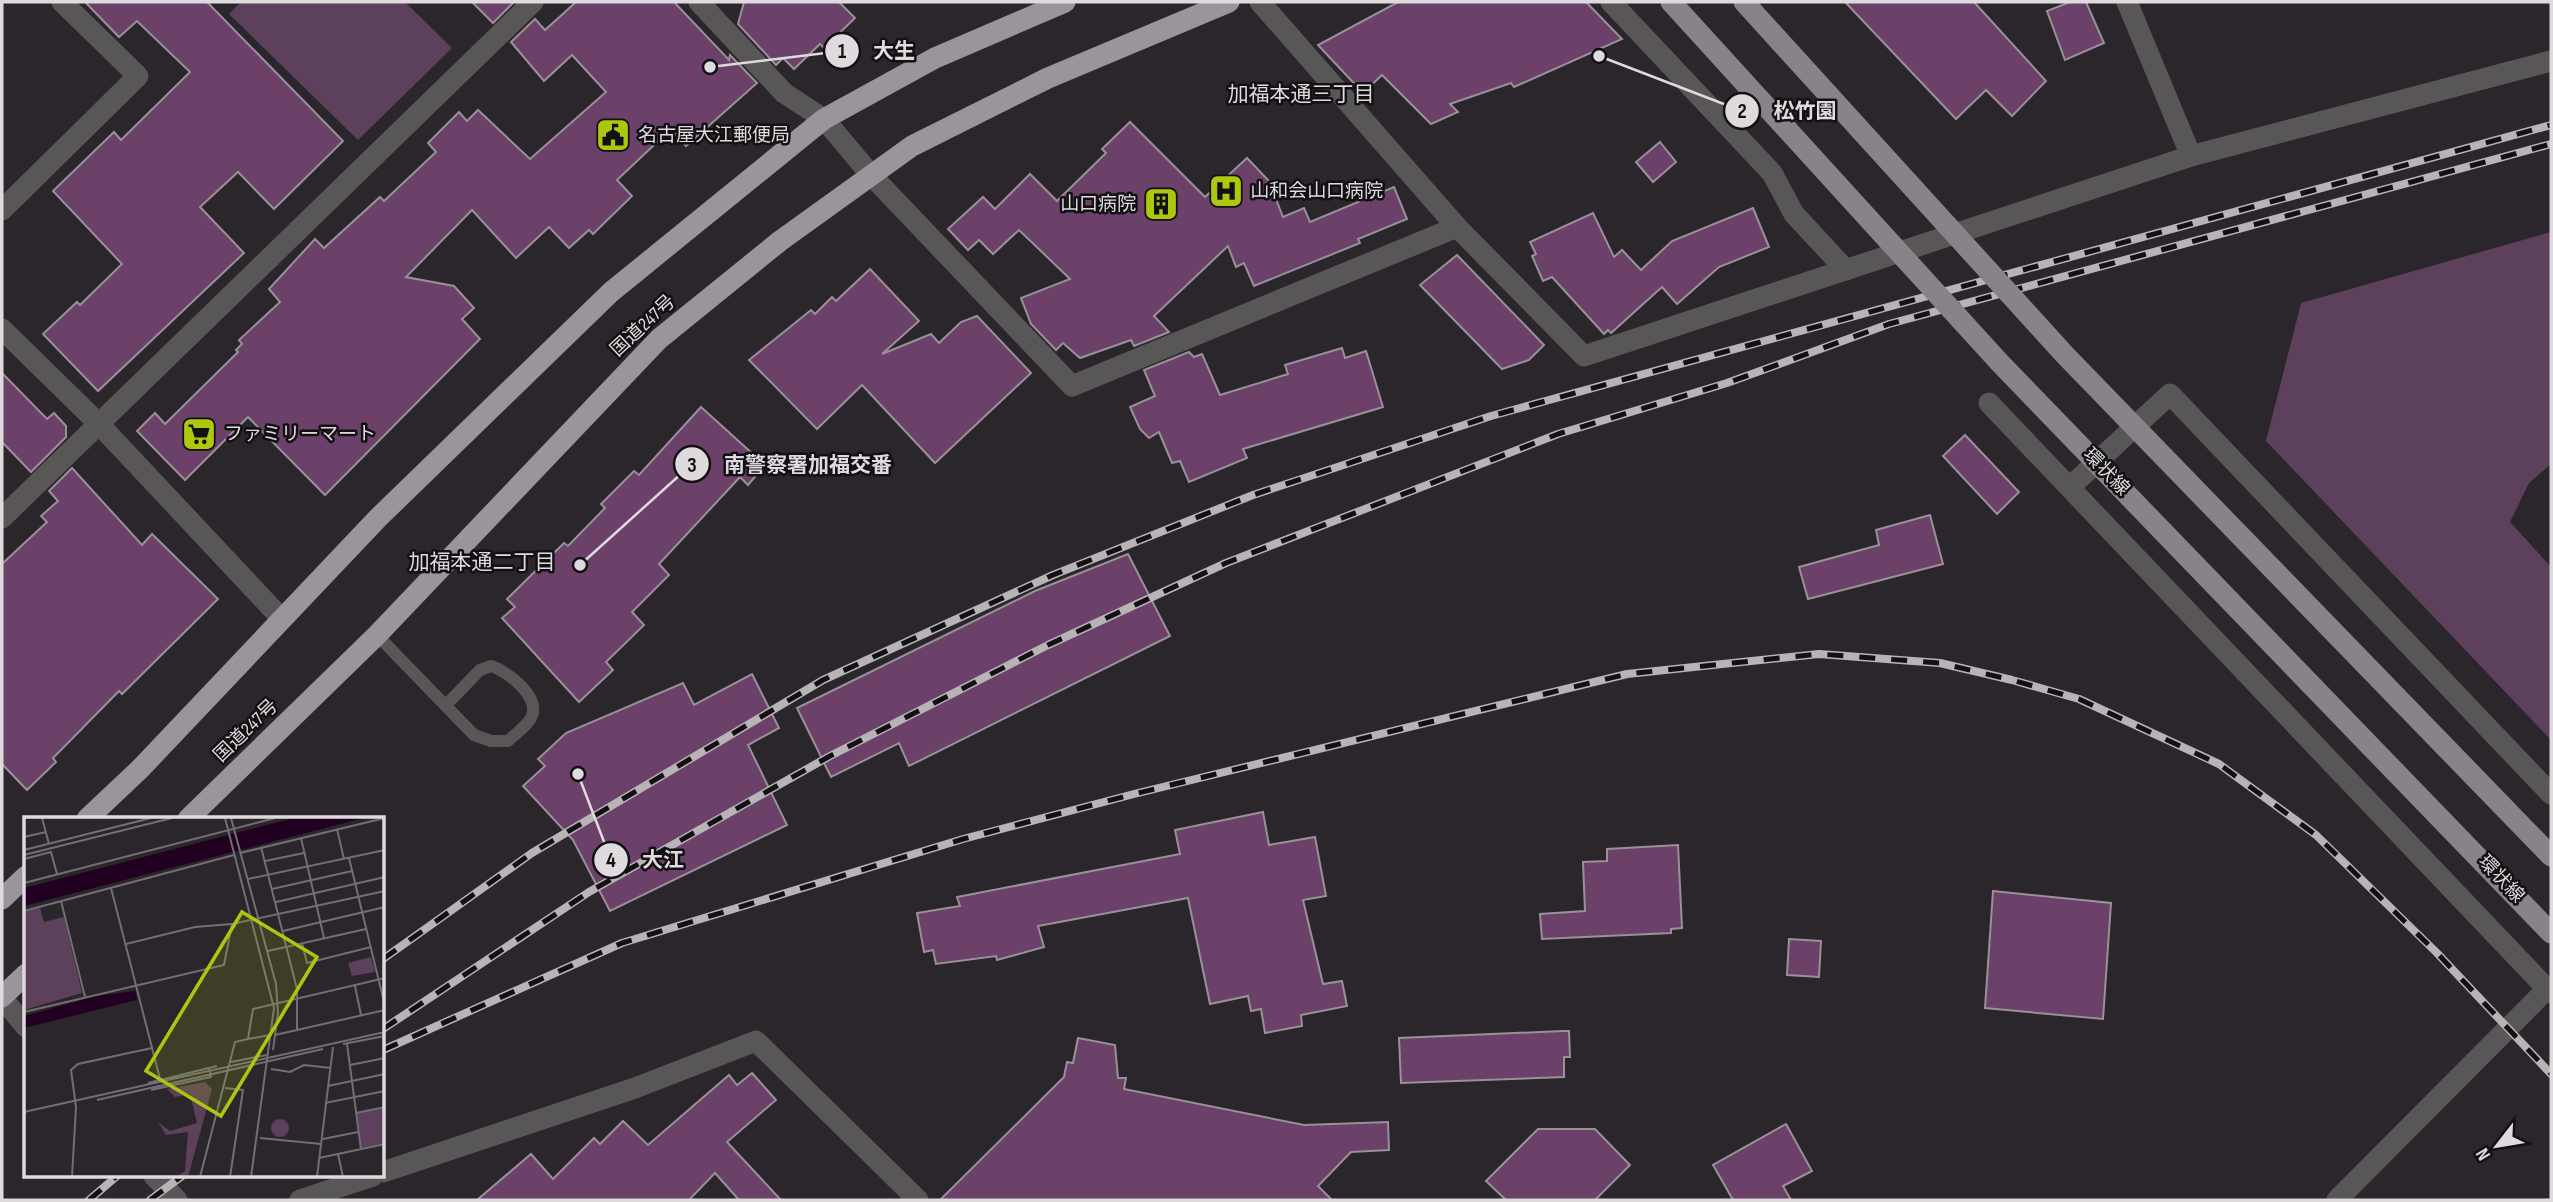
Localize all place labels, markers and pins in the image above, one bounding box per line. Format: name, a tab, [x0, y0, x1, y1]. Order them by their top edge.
callout: 大生	[824, 30, 929, 72]
callout: 松竹園	[1725, 90, 1851, 132]
public building icon: 名古屋大江郵便局	[594, 116, 632, 154]
place label: 名古屋大江郵便局	[638, 124, 790, 147]
hospital icon: 山和会山口病院	[1207, 172, 1245, 210]
place label: 山和会山口病院	[1250, 180, 1383, 203]
building icon: 山口病院	[1142, 185, 1180, 223]
place label: 山口病院	[1060, 193, 1136, 216]
supermarket icon: ファミリーマート	[180, 415, 218, 453]
place label: ファミリーマート	[224, 423, 376, 446]
callout: 南警察署加福交番	[675, 443, 906, 485]
callout: 大江	[593, 839, 698, 881]

